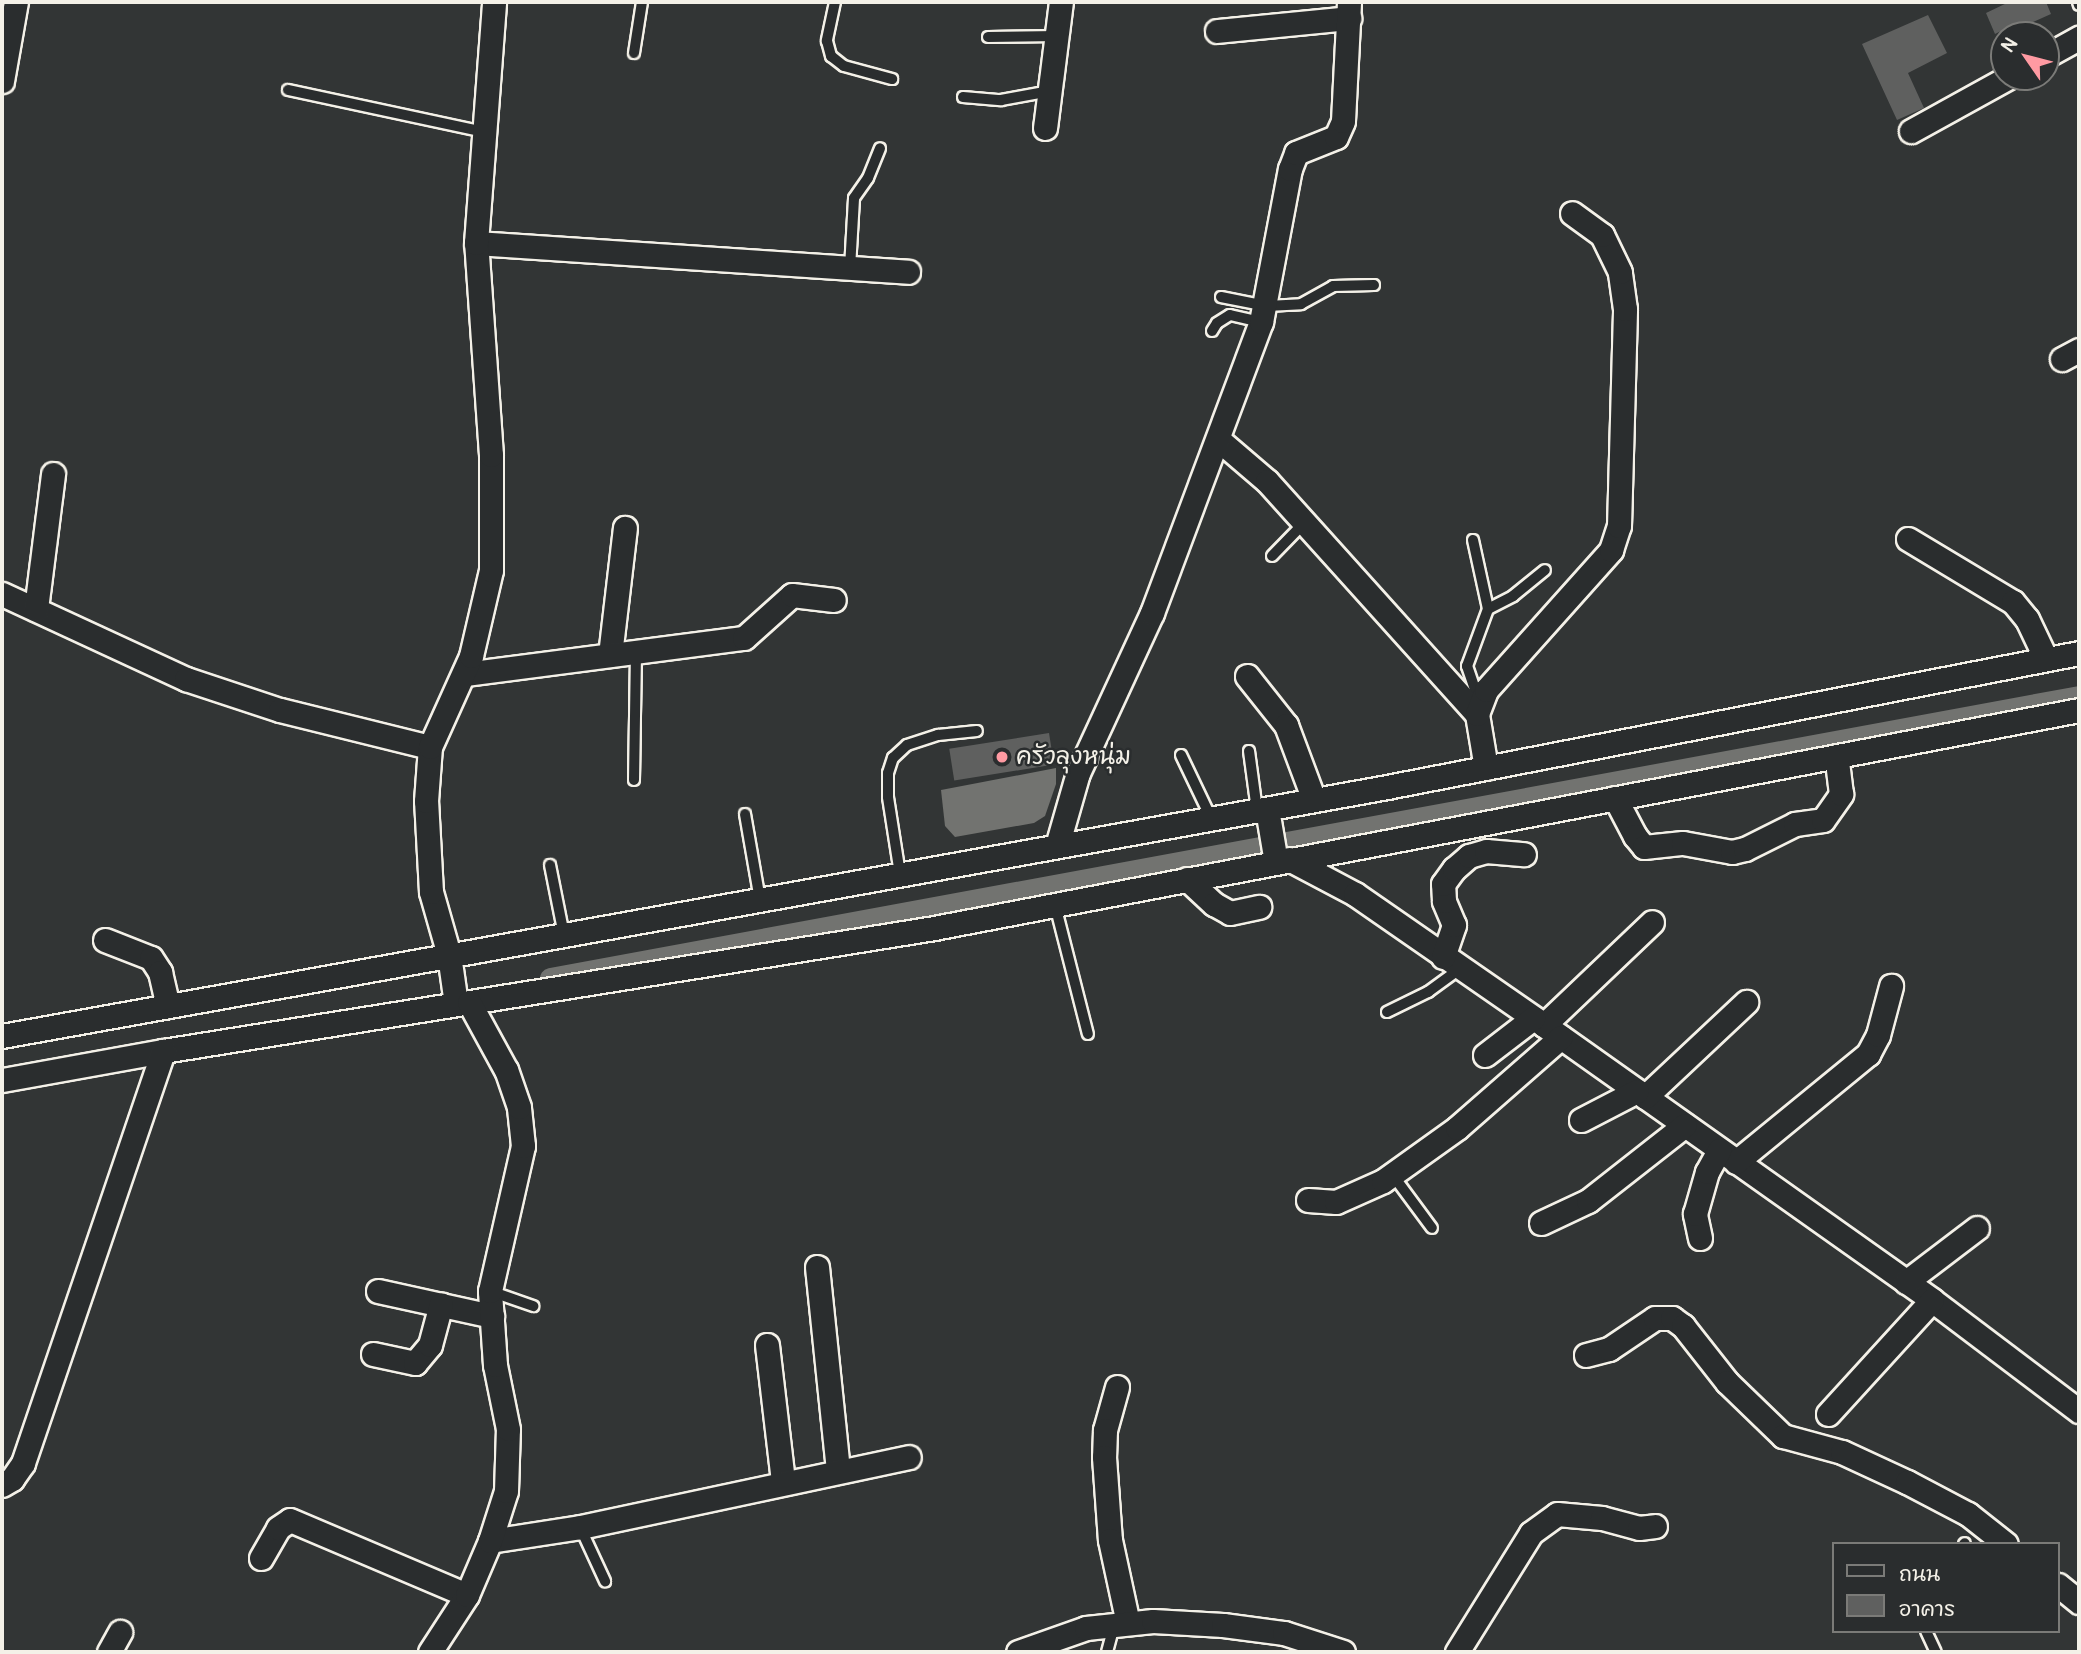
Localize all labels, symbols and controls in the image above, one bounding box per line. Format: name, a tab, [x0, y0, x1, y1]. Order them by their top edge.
north arrow	[1990, 21, 2060, 91]
text: N	[1996, 33, 2023, 57]
place label: ครัวลุงหนุ่ม	[1016, 743, 1131, 771]
marker: ครัวลุงหนุ่ม	[994, 749, 1010, 765]
legend	[1832, 1542, 2060, 1633]
text: ถนน	[1899, 1561, 1940, 1588]
text: อาคาร	[1899, 1596, 1955, 1623]

